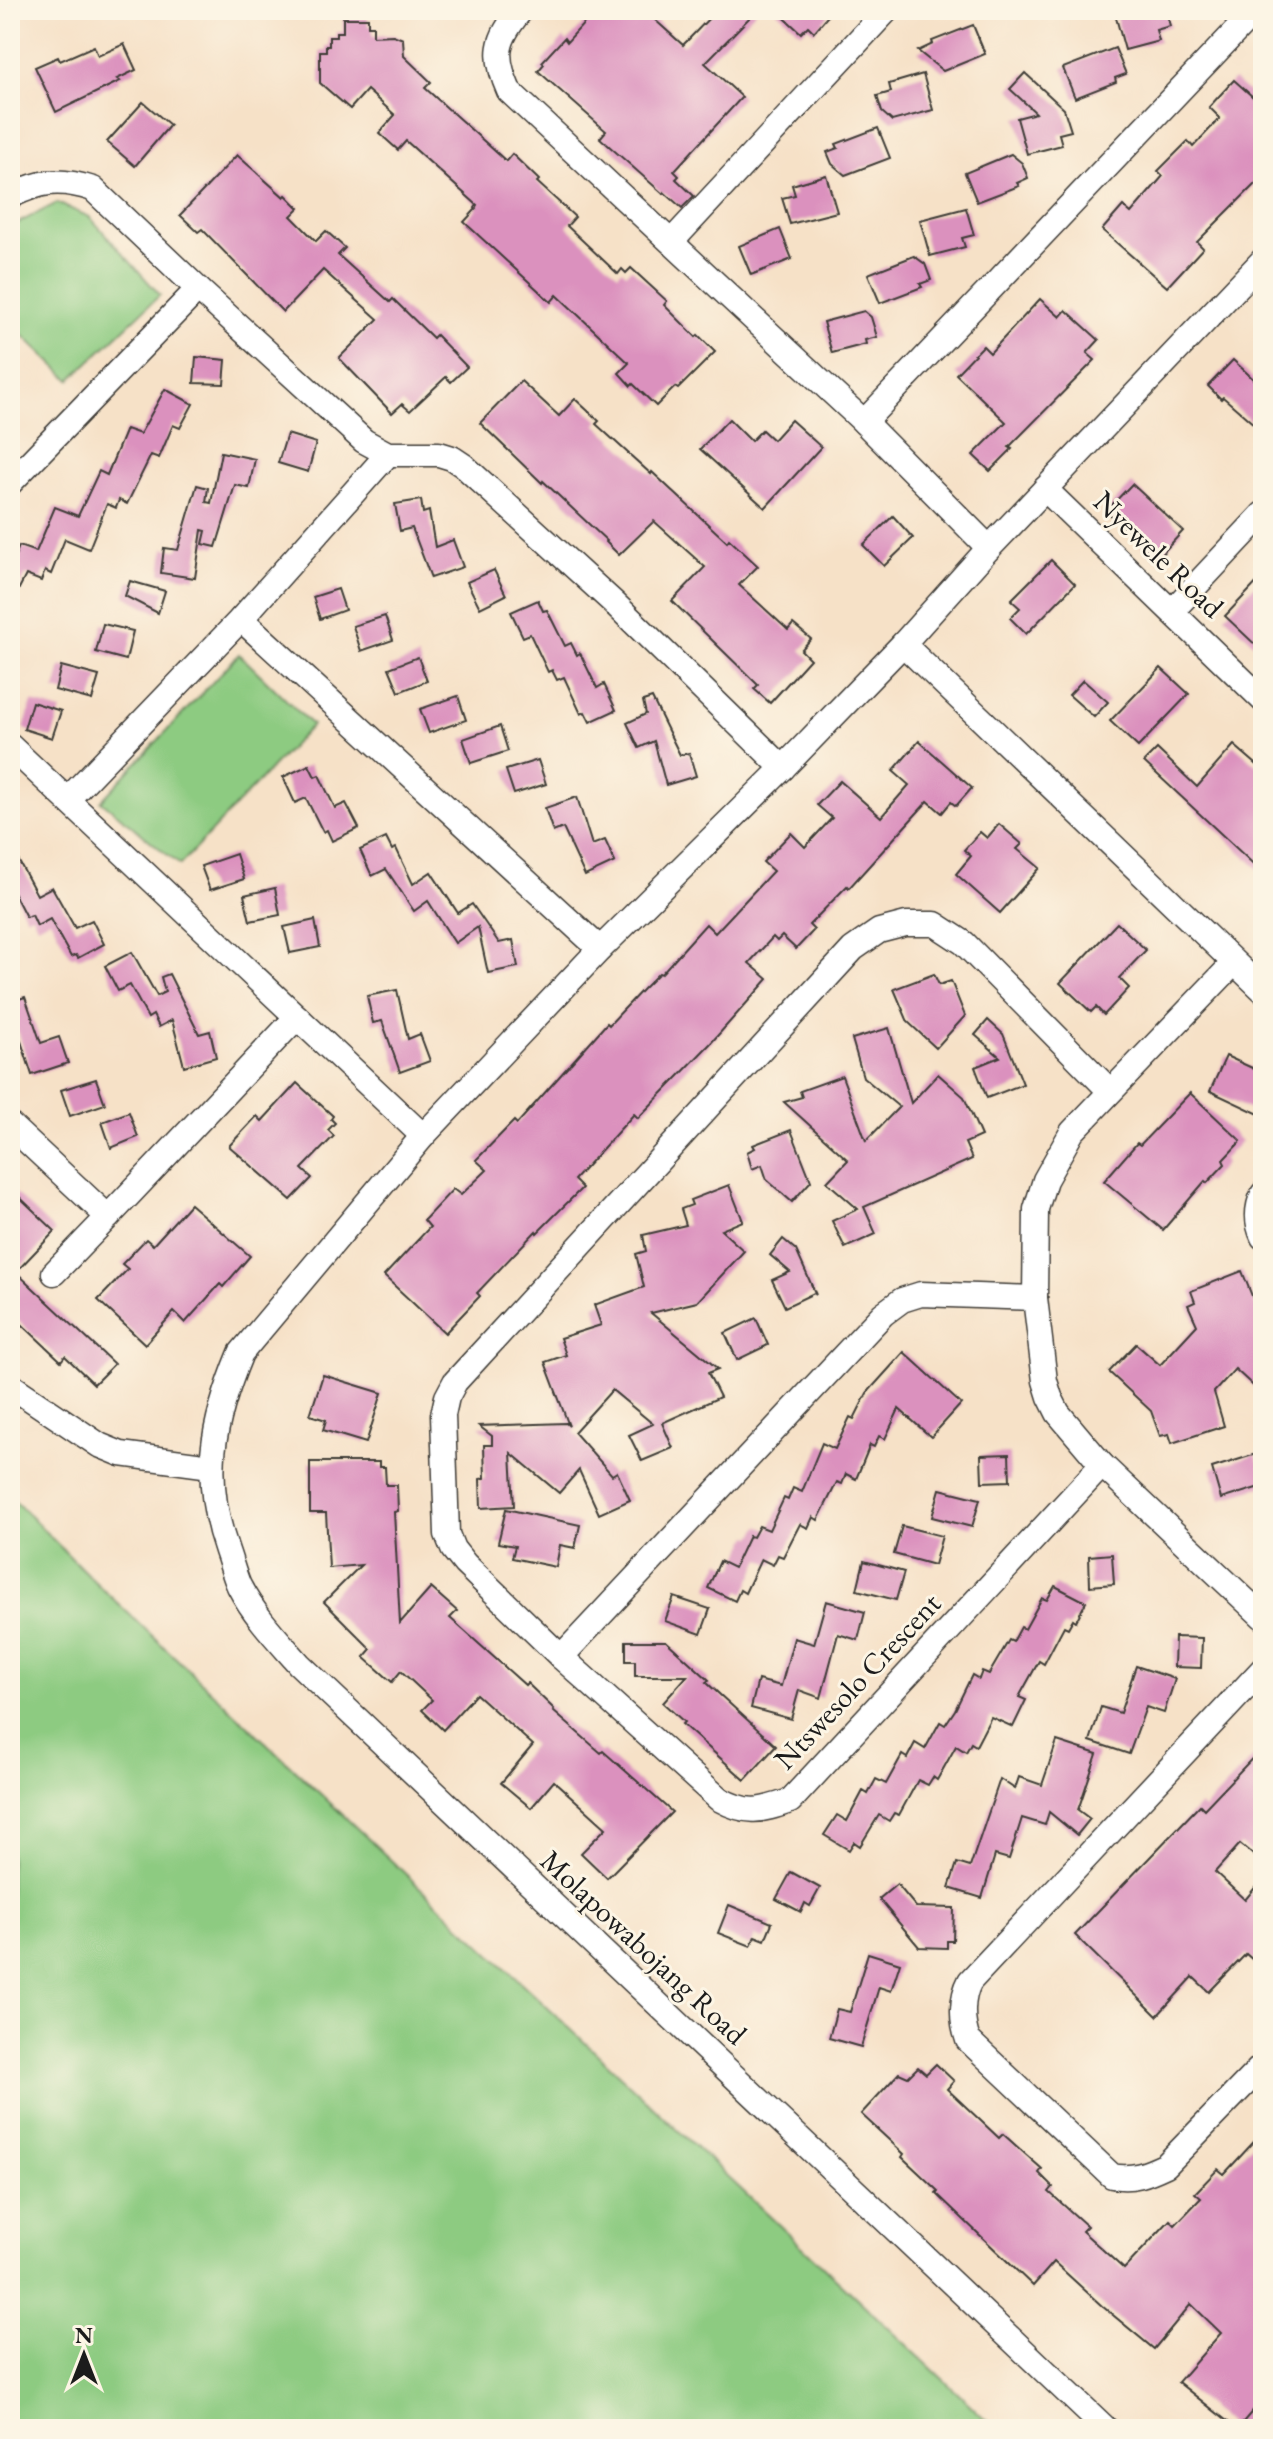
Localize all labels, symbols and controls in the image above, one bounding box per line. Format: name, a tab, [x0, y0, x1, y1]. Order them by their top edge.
street label: Nyewele Road	[1085, 482, 1233, 627]
street label: Ntswesolo Crescent	[765, 1584, 949, 1778]
street label: Molapowabojang Road	[532, 1841, 756, 2053]
north arrow	[44, 2315, 124, 2395]
text: N	[75, 2321, 93, 2350]

